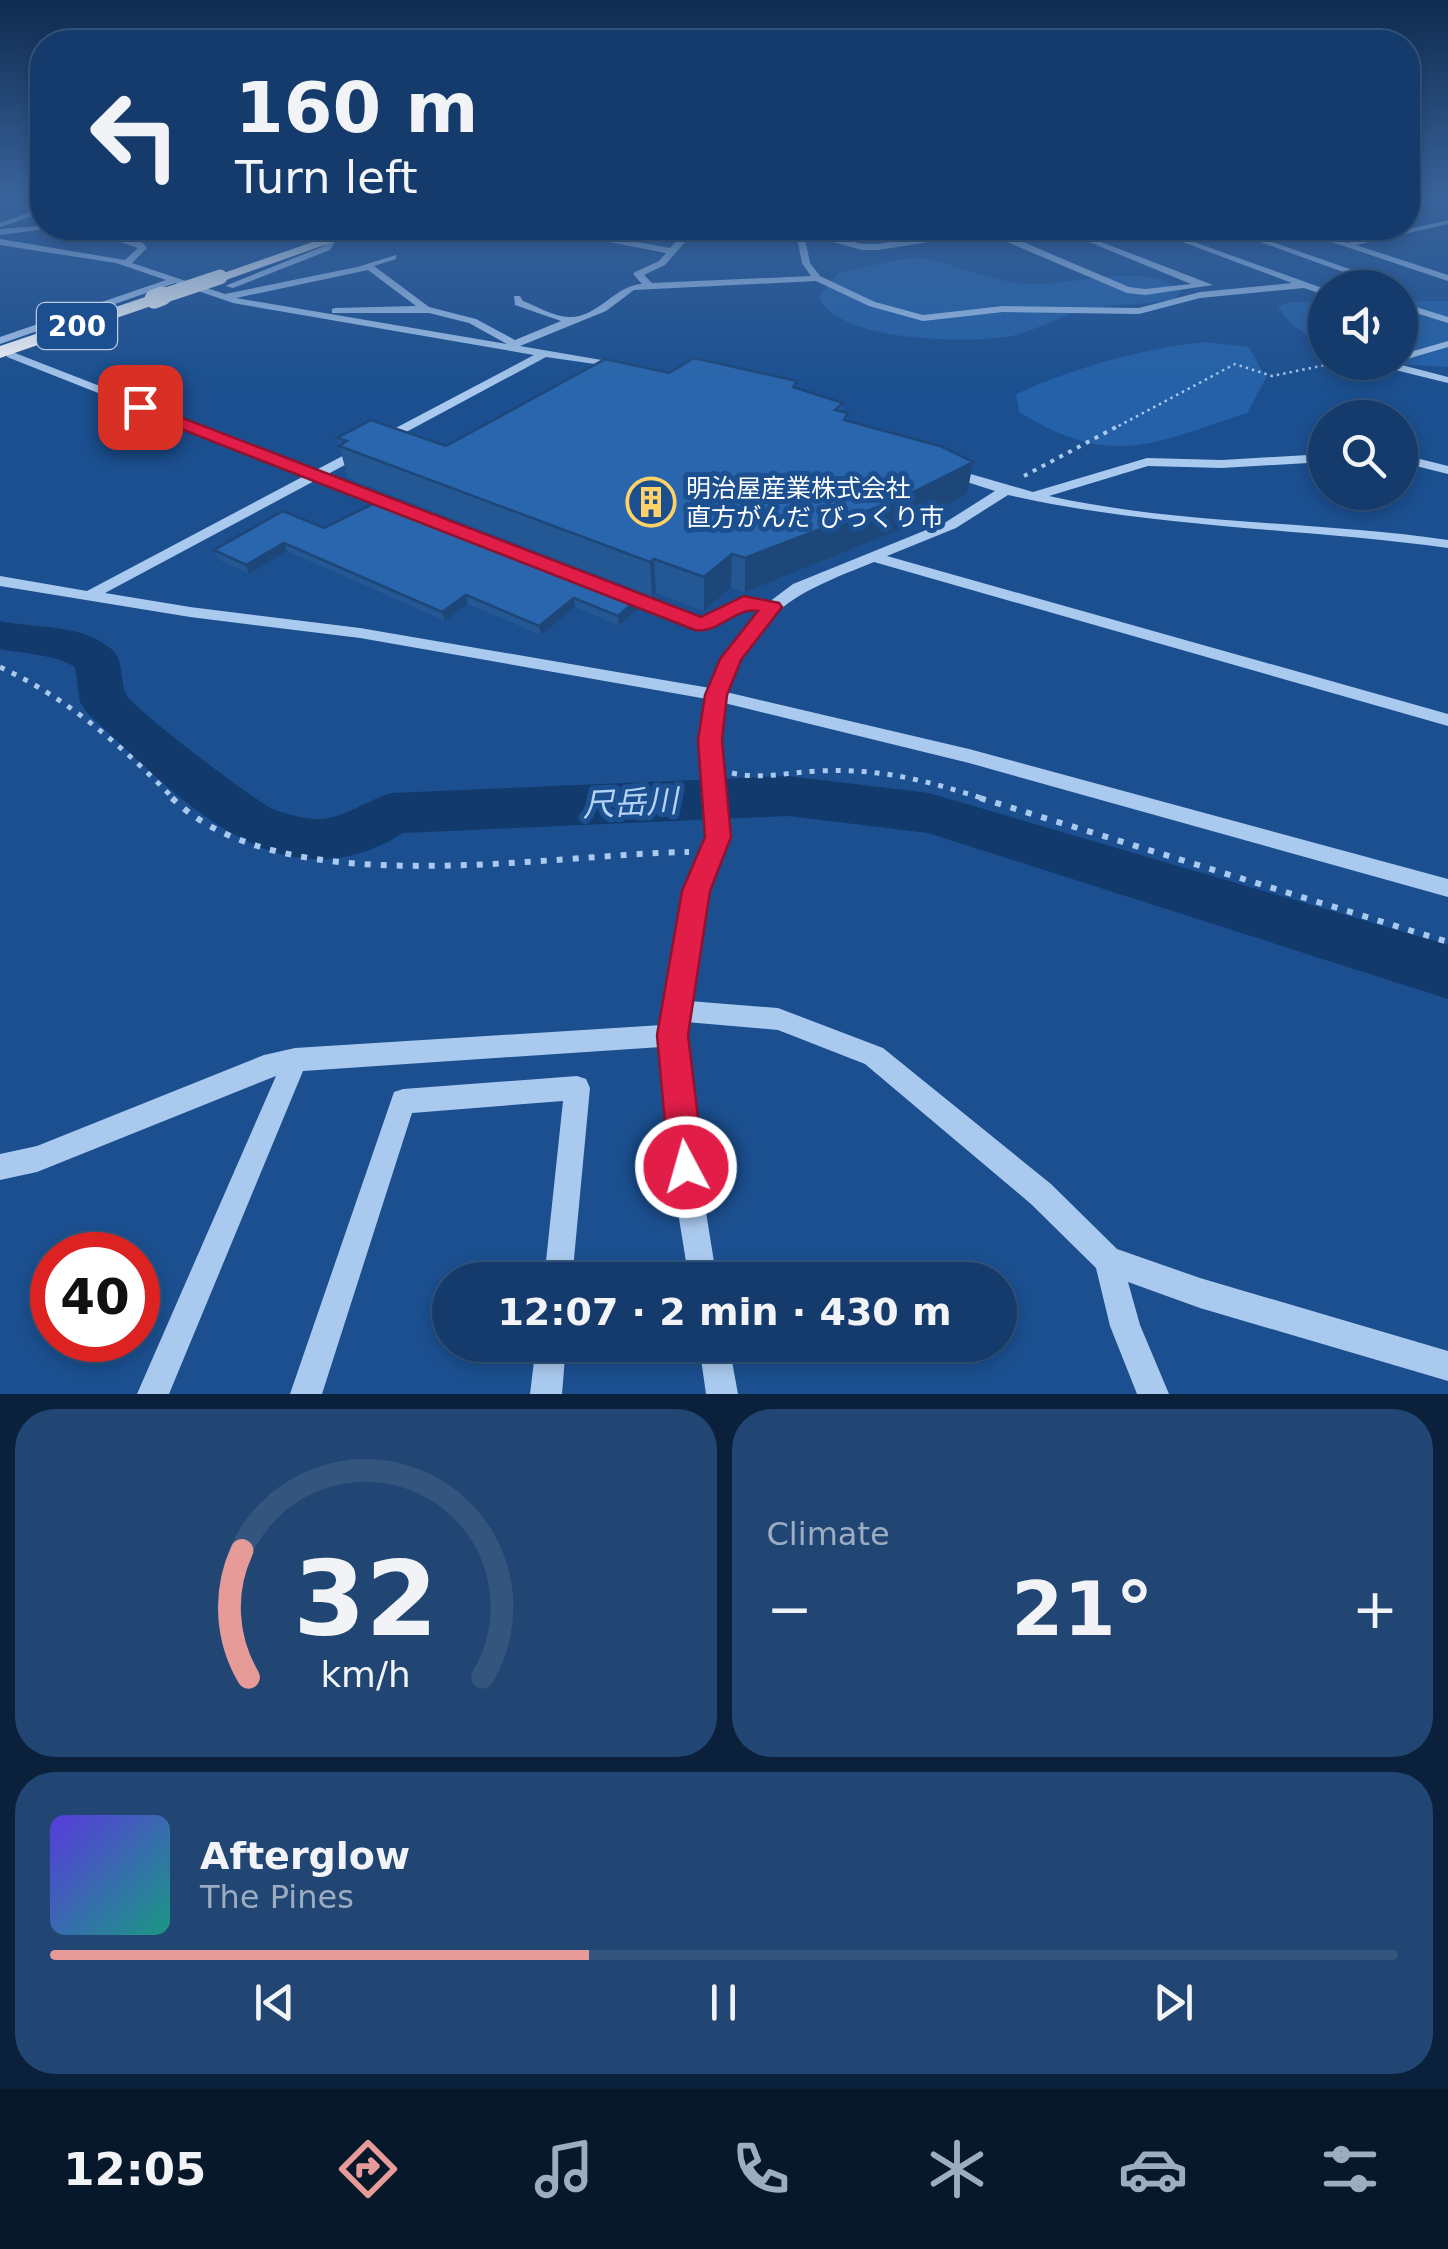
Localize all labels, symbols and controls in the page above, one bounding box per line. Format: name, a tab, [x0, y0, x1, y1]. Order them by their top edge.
text: 160 m	[235, 67, 478, 149]
icon: left	[70, 70, 200, 200]
text: Turn left	[235, 151, 418, 204]
map controls	[1308, 270, 1418, 510]
button: sound	[1308, 270, 1418, 380]
road number: 200	[37, 303, 117, 349]
pin	[98, 365, 183, 450]
icon: arrive	[113, 380, 168, 435]
button: search	[1308, 400, 1418, 510]
place label: 明治屋産業株式会社 直方がんだ びっくり市	[686, 474, 944, 532]
building icon: 明治屋産業株式会社 直方がんだ びっくり市	[625, 476, 677, 528]
water label: 尺岳川	[581, 781, 682, 824]
position arrow	[634, 1115, 738, 1219]
speed limit sign: 40	[30, 1232, 160, 1362]
text: 12:07 · 2 min · 430 m	[497, 1290, 952, 1334]
text: Climate	[767, 1515, 890, 1553]
text: 32	[293, 1538, 438, 1660]
text: 21°	[1011, 1565, 1153, 1653]
text: −	[767, 1577, 813, 1641]
text: +	[1352, 1577, 1398, 1641]
text: km/h	[321, 1654, 411, 1695]
text: Afterglow	[200, 1834, 410, 1878]
text: The Pines	[200, 1878, 354, 1916]
icon: previous	[247, 1975, 302, 2030]
icon: pause	[696, 1975, 751, 2030]
icon: next	[1146, 1975, 1201, 2030]
icon: directions	[333, 2134, 403, 2204]
icon: music	[529, 2134, 599, 2204]
icon: phone	[726, 2134, 796, 2204]
icon: climate	[922, 2134, 992, 2204]
icon: car	[1118, 2134, 1188, 2204]
icon: filters	[1315, 2134, 1385, 2204]
text: 12:05	[63, 2143, 206, 2196]

